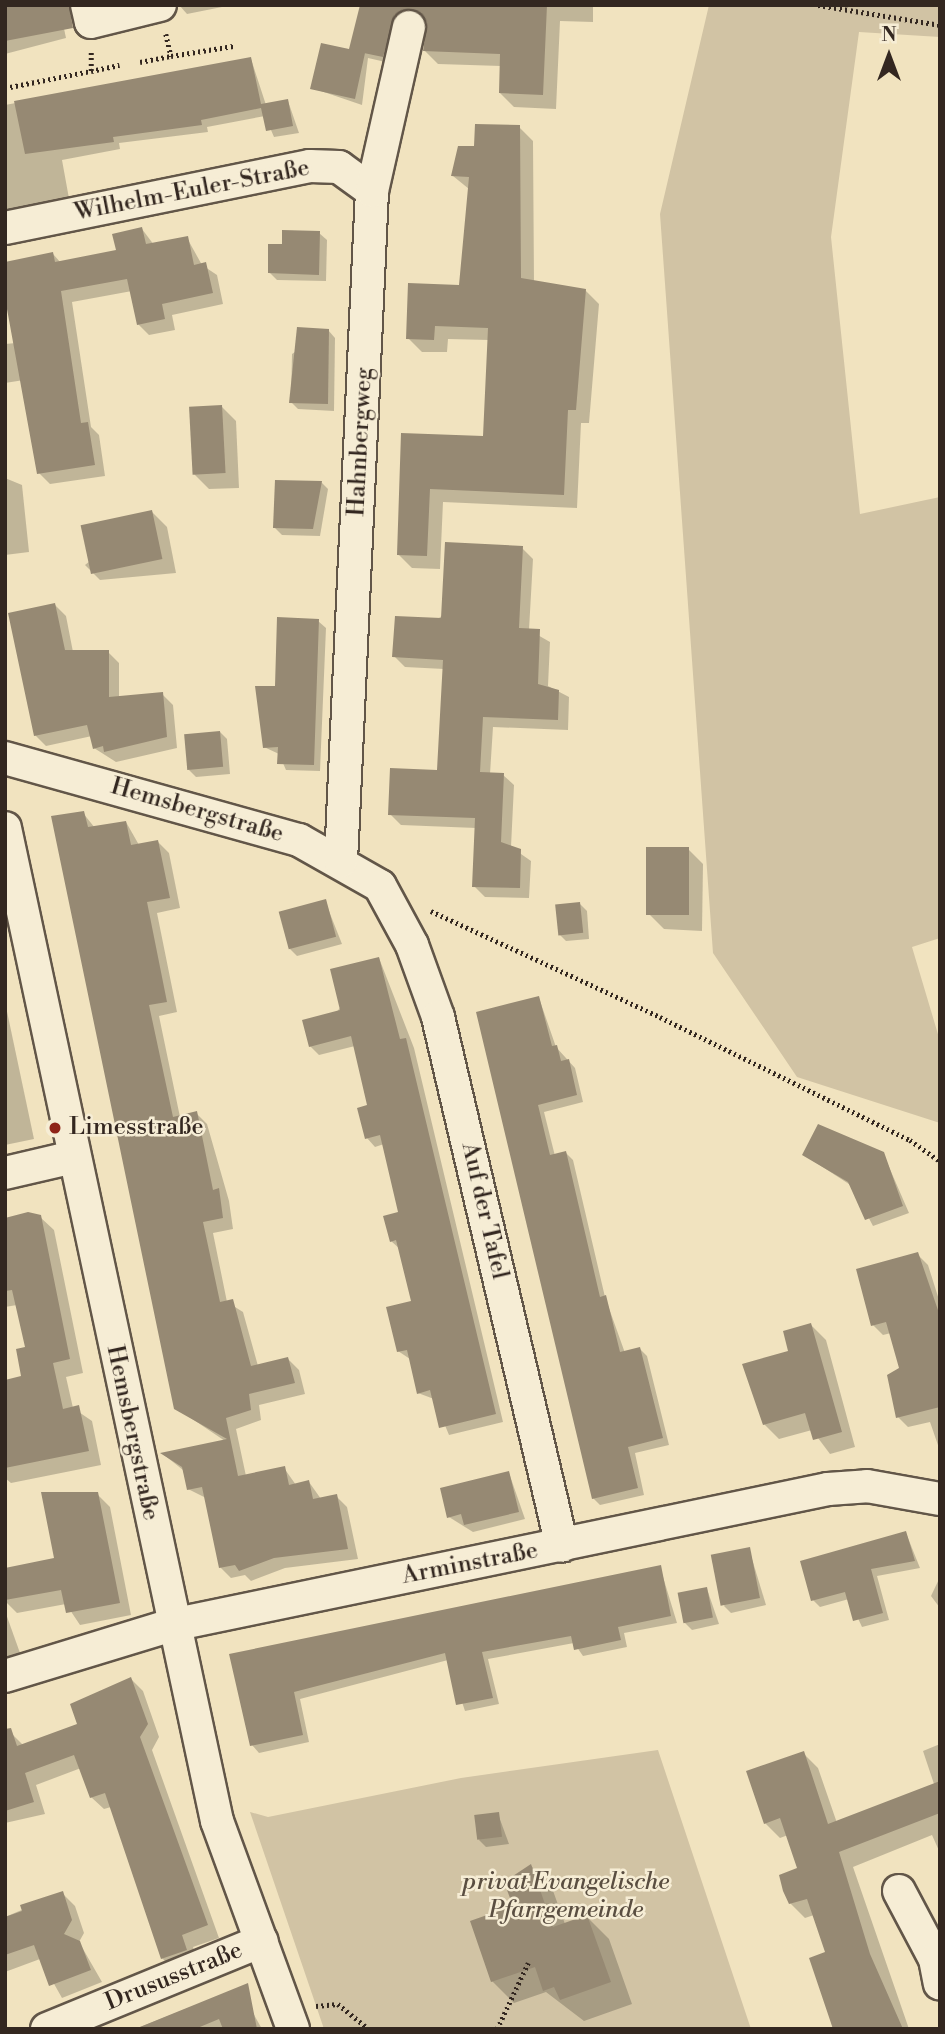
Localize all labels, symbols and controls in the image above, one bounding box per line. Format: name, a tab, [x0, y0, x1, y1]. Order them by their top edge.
north arrow	[854, 21, 924, 91]
text: N	[881, 23, 897, 47]
street label: Wilhelm-Euler-Straße	[72, 154, 312, 228]
street label: Hahnbergweg	[343, 367, 379, 517]
street label: Hemsbergstraße	[107, 773, 287, 849]
place label: Limesstraße	[69, 1114, 204, 1142]
marker: Limesstraße	[47, 1120, 63, 1136]
street label: Auf der Tafel	[454, 1140, 514, 1282]
street label: Hemsbergstraße	[99, 1343, 165, 1523]
street label: Arminstraße	[400, 1537, 540, 1591]
park label: privat Evangelische Pfarrgemeinde	[463, 1869, 669, 1925]
street label: Drususstraße	[101, 1936, 247, 2018]

